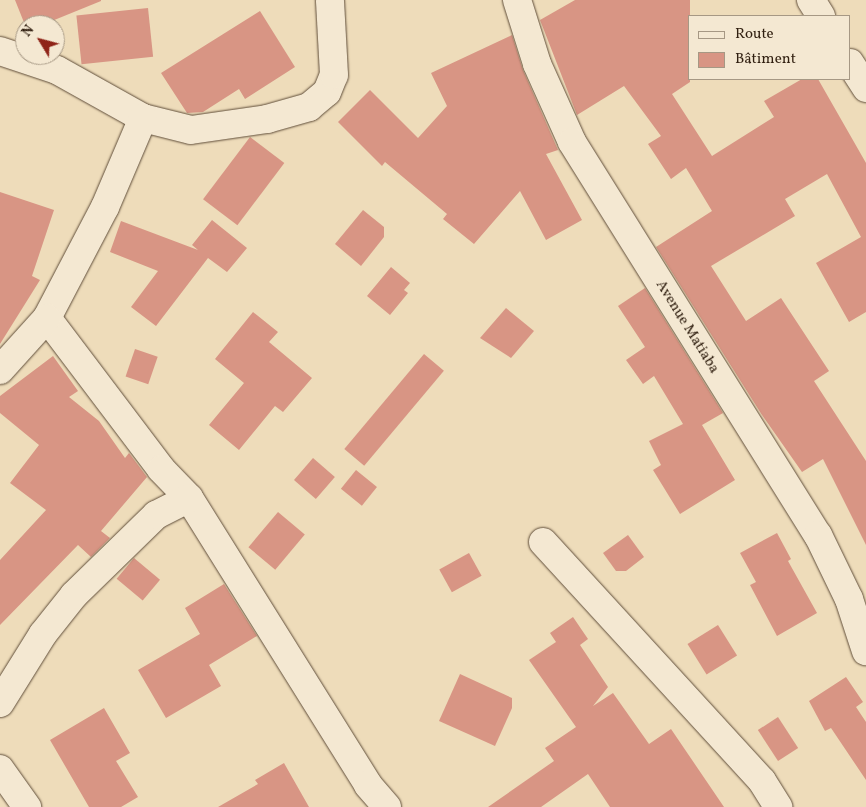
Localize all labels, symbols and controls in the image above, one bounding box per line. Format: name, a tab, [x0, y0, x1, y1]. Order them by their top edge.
north arrow	[15, 15, 65, 65]
legend	[688, 15, 851, 80]
text: N	[18, 22, 39, 41]
text: Route	[735, 24, 774, 45]
text: Bâtiment	[735, 49, 796, 70]
street label: Avenue Matiaba	[651, 277, 723, 377]

